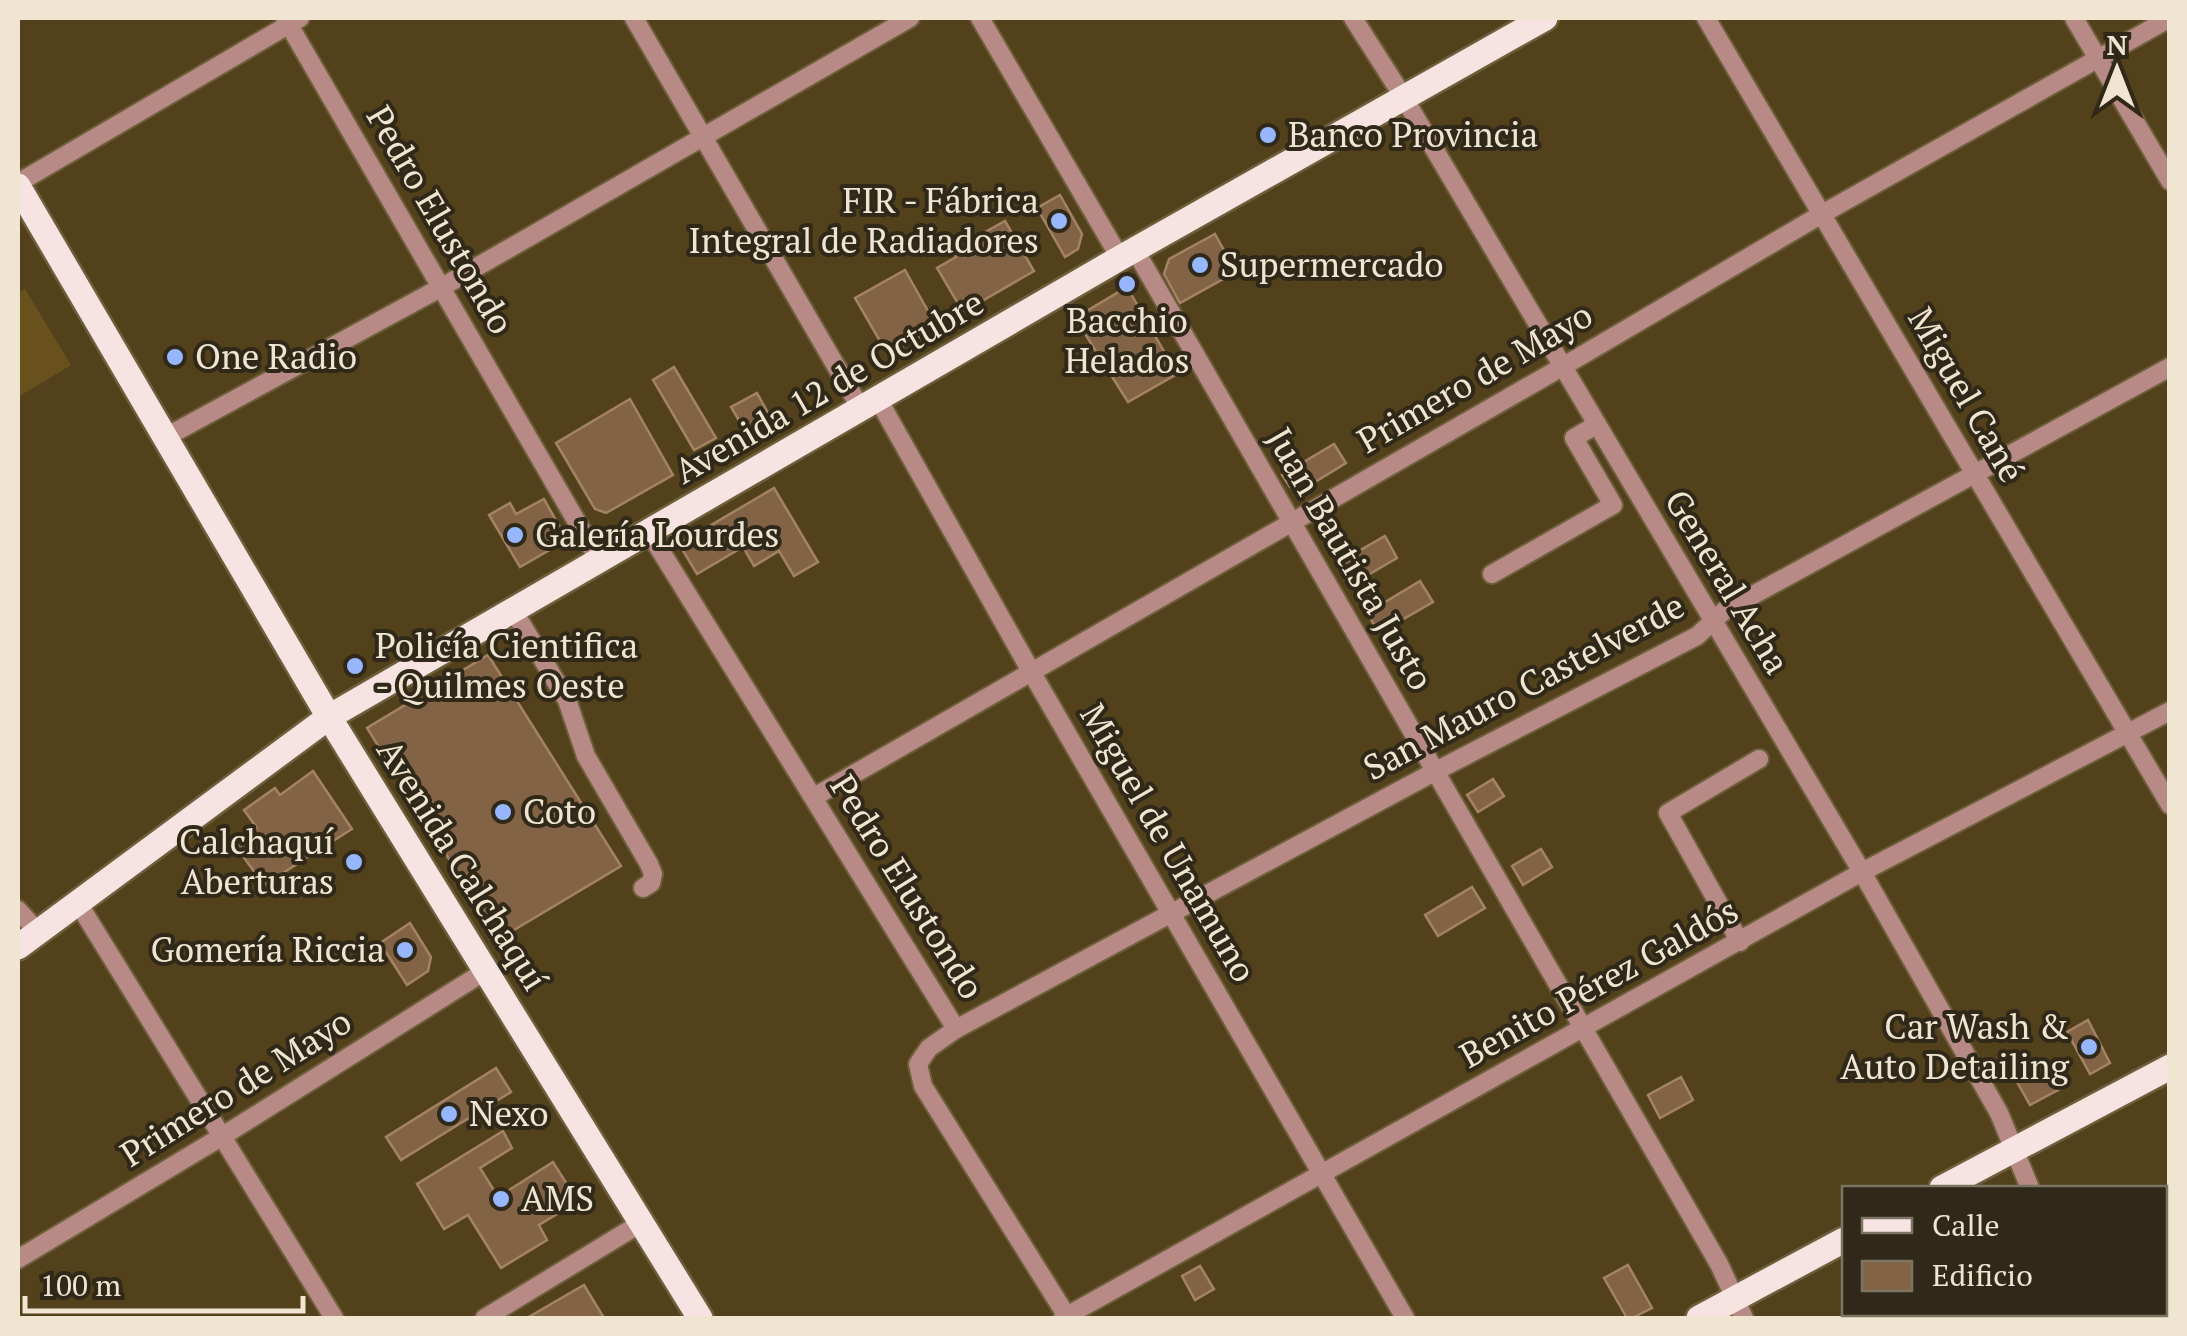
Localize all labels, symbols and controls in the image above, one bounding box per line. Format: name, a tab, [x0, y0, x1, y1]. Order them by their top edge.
north arrow	[2067, 20, 2167, 120]
text: N	[2106, 26, 2128, 63]
street label: Pedro Elustondo	[357, 97, 525, 342]
place label: Banco Provincia	[1288, 111, 1538, 157]
marker: Banco Provincia	[1257, 124, 1279, 146]
place label: FIR - Fábrica Integral de Radiadores	[689, 177, 1039, 263]
marker: FIR - Fábrica Integral de Radiadores	[1048, 210, 1070, 232]
place label: Supermercado	[1220, 241, 1444, 287]
marker: Supermercado	[1189, 254, 1211, 276]
marker: Bacchio Helados	[1116, 273, 1138, 295]
street label: Avenida 12 de Octubre	[666, 279, 991, 493]
street label: Primero de Mayo	[1349, 291, 1600, 463]
place label: Bacchio Helados	[1064, 297, 1190, 383]
street label: Miguel Cané	[1898, 299, 2035, 490]
place label: One Radio	[195, 333, 357, 379]
marker: One Radio	[164, 346, 186, 368]
street label: Juan Bautista Justo	[1257, 419, 1445, 698]
street label: General Acha	[1655, 481, 1801, 682]
place label: Galería Lourdes	[535, 511, 779, 557]
marker: Galería Lourdes	[504, 524, 526, 546]
street label: San Mauro Castelverde	[1355, 582, 1692, 790]
place label: Policía Cientifica - Quilmes Oeste	[375, 622, 638, 708]
marker: Policía Cientifica - Quilmes Oeste	[344, 655, 366, 677]
street label: Miguel de Unamuno	[1070, 695, 1267, 990]
street label: Avenida Calchaquí	[367, 730, 559, 999]
street label: Pedro Elustondo	[820, 766, 995, 1007]
place label: Coto	[523, 788, 596, 834]
marker: Coto	[492, 801, 514, 823]
place label: Calchaquí Aberturas	[179, 818, 334, 904]
marker: Calchaquí Aberturas	[343, 851, 365, 873]
street label: Benito Pérez Galdós	[1451, 887, 1746, 1078]
place label: Gomería Riccia	[151, 926, 385, 972]
marker: Gomería Riccia	[394, 939, 416, 961]
street label: Primero de Mayo	[111, 998, 360, 1177]
place label: Car Wash & Auto Detailing	[1840, 1003, 2070, 1089]
marker: Car Wash & Auto Detailing	[2078, 1036, 2100, 1058]
place label: Nexo	[469, 1090, 549, 1136]
marker: Nexo	[438, 1103, 460, 1125]
place label: AMS	[521, 1175, 594, 1221]
legend	[1842, 1186, 2167, 1316]
marker: AMS	[490, 1188, 512, 1210]
text: Calle	[1932, 1205, 2000, 1245]
scale bar	[25, 1251, 302, 1313]
text: Edificio	[1932, 1255, 2033, 1295]
text: 100 m	[40, 1265, 121, 1305]

